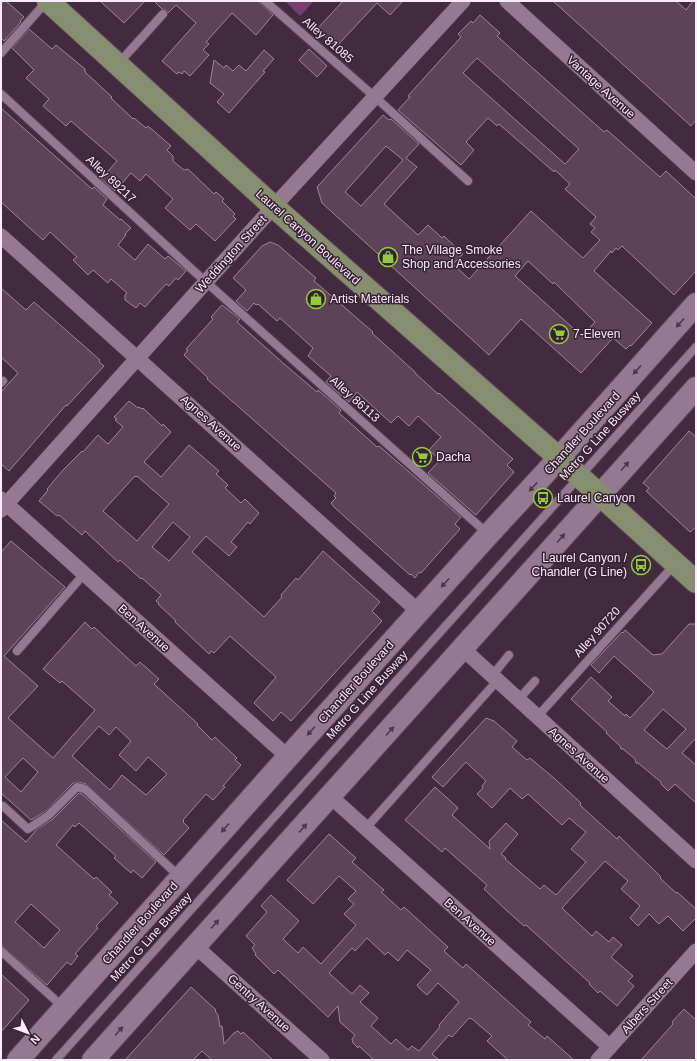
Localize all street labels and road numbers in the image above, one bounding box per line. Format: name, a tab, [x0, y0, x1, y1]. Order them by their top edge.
street label: Alley 81085	[300, 14, 357, 66]
street label: Vantage Avenue	[564, 53, 638, 122]
street label: Alley 89217	[83, 152, 139, 206]
street label: Laurel Canyon Boulevard	[253, 186, 363, 288]
street label: Weddington Street	[193, 212, 270, 296]
street label: Alley 86113	[327, 373, 383, 425]
street label: Chandler Boulevard	[541, 389, 623, 477]
street label: Metro G Line Busway	[556, 389, 644, 483]
street label: Agnes Avenue	[178, 392, 245, 454]
street label: Ben Avenue	[115, 601, 173, 655]
street label: Alley 90720	[571, 604, 623, 660]
street label: Chandler Boulevard	[315, 638, 397, 726]
street label: Metro G Line Busway	[323, 648, 411, 742]
street label: Agnes Avenue	[546, 724, 613, 786]
street label: Chandler Boulevard	[99, 879, 181, 967]
street label: Metro G Line Busway	[107, 890, 195, 984]
street label: Ben Avenue	[441, 895, 499, 949]
street label: Gentry Avenue	[225, 971, 293, 1035]
street label: Albers Street	[619, 975, 676, 1036]

